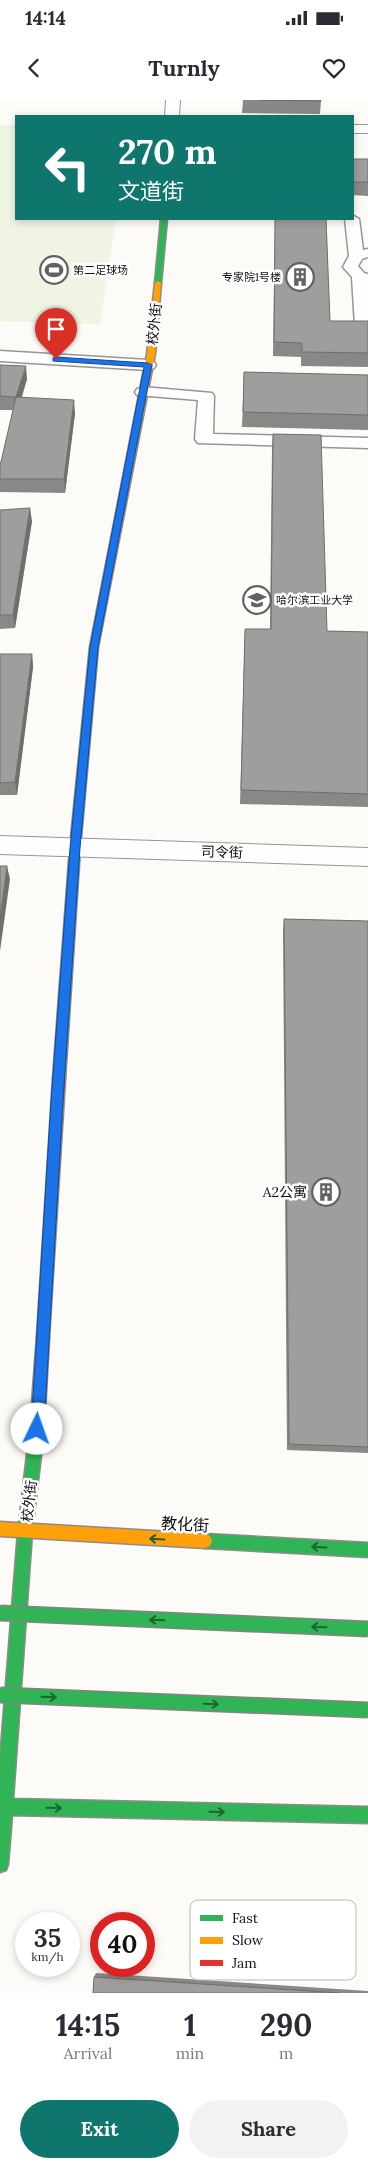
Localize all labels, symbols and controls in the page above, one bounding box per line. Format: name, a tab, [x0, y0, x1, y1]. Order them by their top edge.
text: 14:14	[25, 6, 66, 30]
icon: back	[20, 54, 48, 82]
text: Turnly	[148, 54, 220, 82]
icon: heart	[320, 54, 348, 82]
text: 270 m	[118, 129, 217, 174]
icon: left	[35, 135, 100, 200]
text: 文道街	[118, 177, 184, 205]
sports icon: 第二足球场	[39, 255, 69, 285]
building icon: 专家院1号楼	[285, 262, 315, 292]
place label: 第二足球场	[73, 263, 128, 277]
place label: 专家院1号楼	[222, 270, 281, 284]
street label: 校外街	[143, 302, 165, 346]
pin	[35, 308, 77, 359]
icon: arrive	[42, 315, 70, 343]
school or university icon: 哈尔滨工业大学	[242, 585, 272, 615]
place label: 哈尔滨工业大学	[276, 593, 353, 607]
street label: 司令街	[201, 842, 243, 862]
building icon: A2公寓	[311, 1177, 341, 1207]
place label: A2公寓	[262, 1183, 307, 1201]
position arrow	[10, 1402, 62, 1454]
street label: 校外街	[18, 1479, 40, 1523]
street label: 教化街	[161, 1513, 209, 1535]
one-way arrow	[149, 1534, 165, 1543]
one-way arrow	[312, 1543, 328, 1552]
one-way arrow	[149, 1615, 165, 1624]
one-way arrow	[312, 1622, 328, 1631]
one-way arrow	[40, 1692, 56, 1701]
one-way arrow	[203, 1699, 219, 1708]
one-way arrow	[46, 1803, 62, 1813]
one-way arrow	[208, 1807, 224, 1816]
legend	[190, 1900, 356, 1980]
text: Fast	[232, 1909, 259, 1927]
speed limit sign: 40	[90, 1912, 155, 1977]
text: 35	[34, 1922, 61, 1954]
text: Slow	[232, 1931, 264, 1949]
text: km/h	[31, 1949, 64, 1964]
text: Jam	[231, 1954, 257, 1972]
text: 14:15	[56, 2006, 120, 2044]
text: 1	[184, 2006, 196, 2044]
text: 290	[260, 2006, 312, 2044]
text: Arrival	[63, 2043, 112, 2063]
text: min	[176, 2043, 204, 2063]
text: m	[279, 2043, 293, 2063]
button: Exit	[20, 2100, 179, 2158]
button: Share	[189, 2100, 348, 2158]

